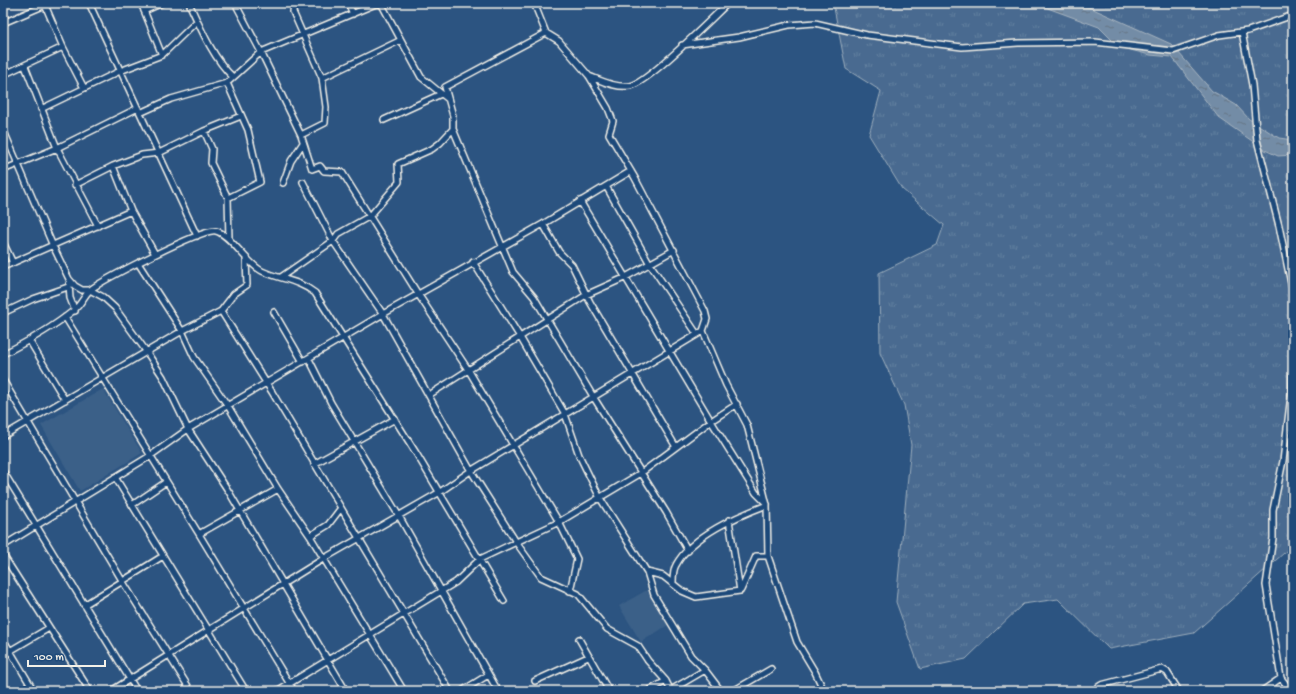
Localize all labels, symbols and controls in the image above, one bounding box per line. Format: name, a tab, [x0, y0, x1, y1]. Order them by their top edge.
scale bar	[28, 642, 105, 668]
text: 100 m	[33, 651, 64, 665]

